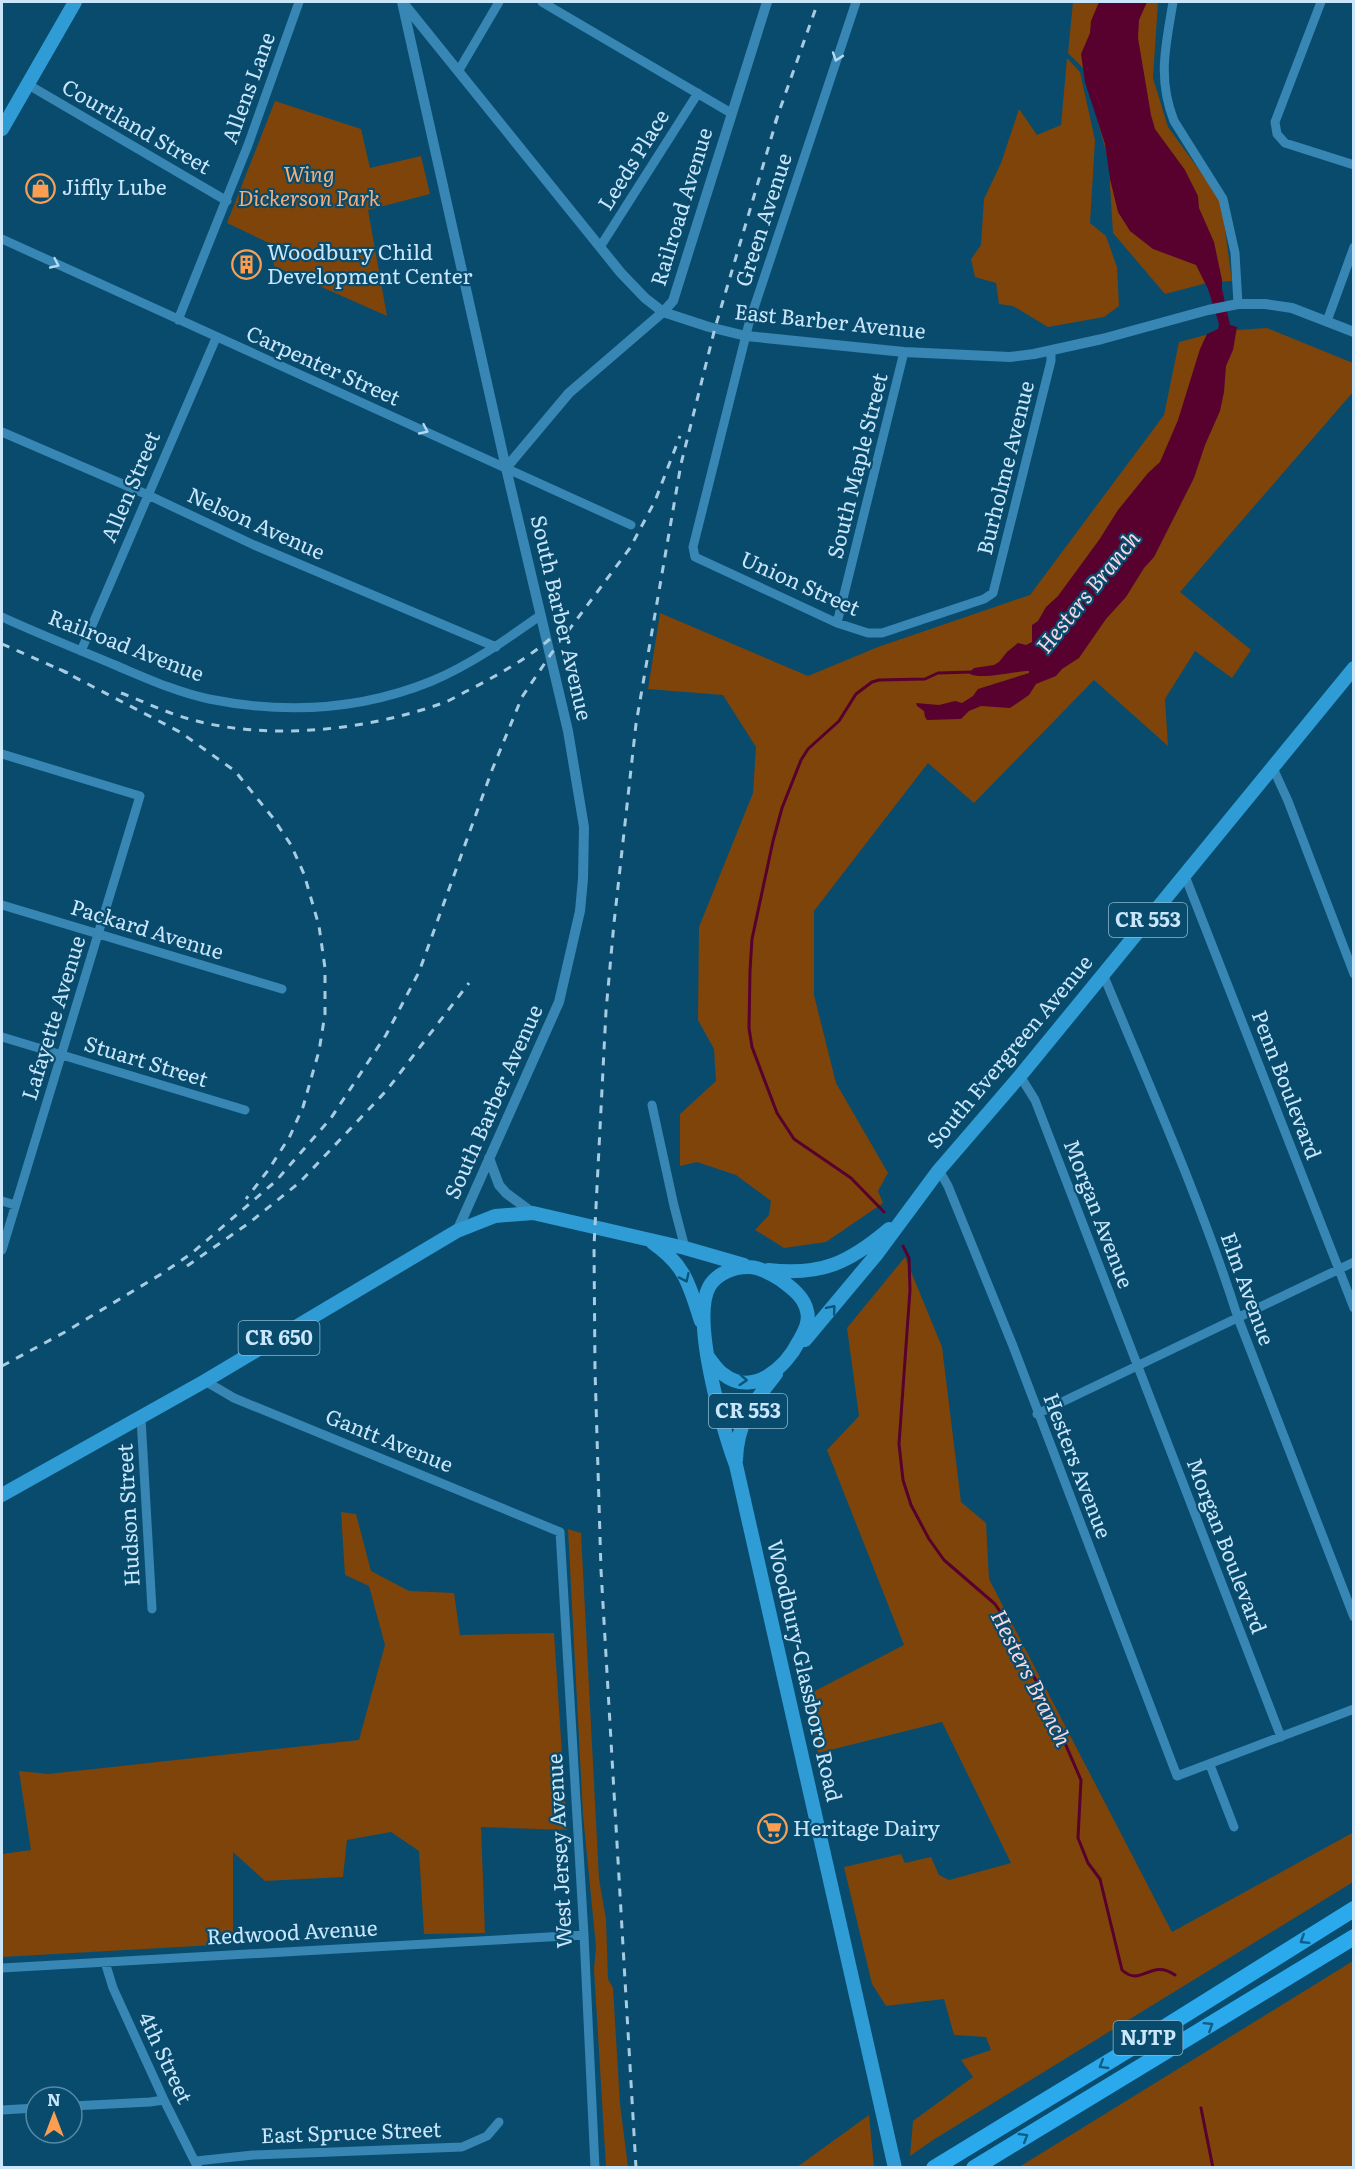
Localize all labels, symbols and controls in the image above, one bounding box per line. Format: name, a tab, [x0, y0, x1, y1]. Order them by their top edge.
street label: Allens Lane	[212, 27, 281, 147]
one-way arrow	[831, 51, 844, 62]
street label: Courtland Street	[57, 69, 218, 180]
street label: Leeds Place	[589, 102, 675, 215]
street label: Railroad Avenue	[641, 123, 718, 289]
street label: Green Avenue	[725, 148, 798, 290]
park label: Wing Dickerson Park	[238, 157, 381, 212]
place label: Jiffly Lube	[62, 170, 167, 201]
shop icon: Jiffly Lube	[25, 172, 57, 204]
place label: Woodbury Child Development Center	[267, 235, 472, 290]
building icon: Woodbury Child Development Center	[230, 249, 262, 281]
one-way arrow	[48, 256, 59, 268]
street label: East Barber Avenue	[733, 294, 928, 345]
street label: Carpenter Street	[242, 316, 406, 412]
street label: South Maple Street	[817, 369, 894, 562]
street label: Burholme Avenue	[967, 377, 1040, 558]
one-way arrow	[417, 423, 428, 435]
street label: Allen Street	[91, 425, 166, 546]
street label: Nelson Avenue	[183, 478, 331, 566]
street label: South Barber Avenue	[525, 512, 602, 723]
water label: Hesters Branch	[1027, 522, 1147, 660]
street label: Union Street	[736, 542, 866, 622]
street label: Railroad Avenue	[45, 600, 209, 688]
street label: Packard Avenue	[67, 890, 228, 966]
road number: CR 553	[1109, 903, 1187, 937]
street label: Lafayette Avenue	[12, 931, 91, 1103]
street label: South Evergreen Avenue	[918, 947, 1099, 1154]
street label: South Barber Avenue	[435, 999, 549, 1203]
street label: Penn Boulevard	[1246, 1005, 1331, 1163]
street label: Stuart Street	[81, 1026, 213, 1093]
street label: Morgan Avenue	[1058, 1134, 1143, 1292]
street label: Elm Avenue	[1215, 1227, 1284, 1349]
one-way arrow	[678, 1272, 690, 1283]
one-way arrow	[824, 1304, 835, 1315]
road number: CR 650	[238, 1321, 320, 1355]
one-way arrow	[738, 1374, 747, 1387]
street label: Hesters Avenue	[1037, 1388, 1121, 1542]
road number: CR 553	[709, 1394, 787, 1428]
street label: Gantt Avenue	[322, 1399, 458, 1478]
street label: Hudson Street	[107, 1442, 146, 1587]
street label: Morgan Boulevard	[1181, 1453, 1276, 1638]
street label: Woodbury-Glassboro Road	[761, 1536, 852, 1805]
water label: Hesters Branch	[984, 1603, 1081, 1752]
street label: West Jersey Avenue	[537, 1753, 578, 1949]
place label: Heritage Dairy	[793, 1811, 941, 1842]
supermarket icon: Heritage Dairy	[756, 1813, 788, 1845]
street label: Redwood Avenue	[206, 1911, 378, 1950]
one-way arrow	[1300, 1933, 1311, 1944]
street label: 4th Street	[132, 2006, 202, 2108]
road number: NJTP	[1114, 2021, 1182, 2055]
one-way arrow	[1202, 2022, 1213, 2033]
one-way arrow	[1099, 2058, 1109, 2070]
north arrow	[24, 2085, 84, 2145]
text: N	[47, 2087, 61, 2111]
street label: East Spruce Street	[260, 2112, 442, 2149]
one-way arrow	[1018, 2133, 1028, 2145]

